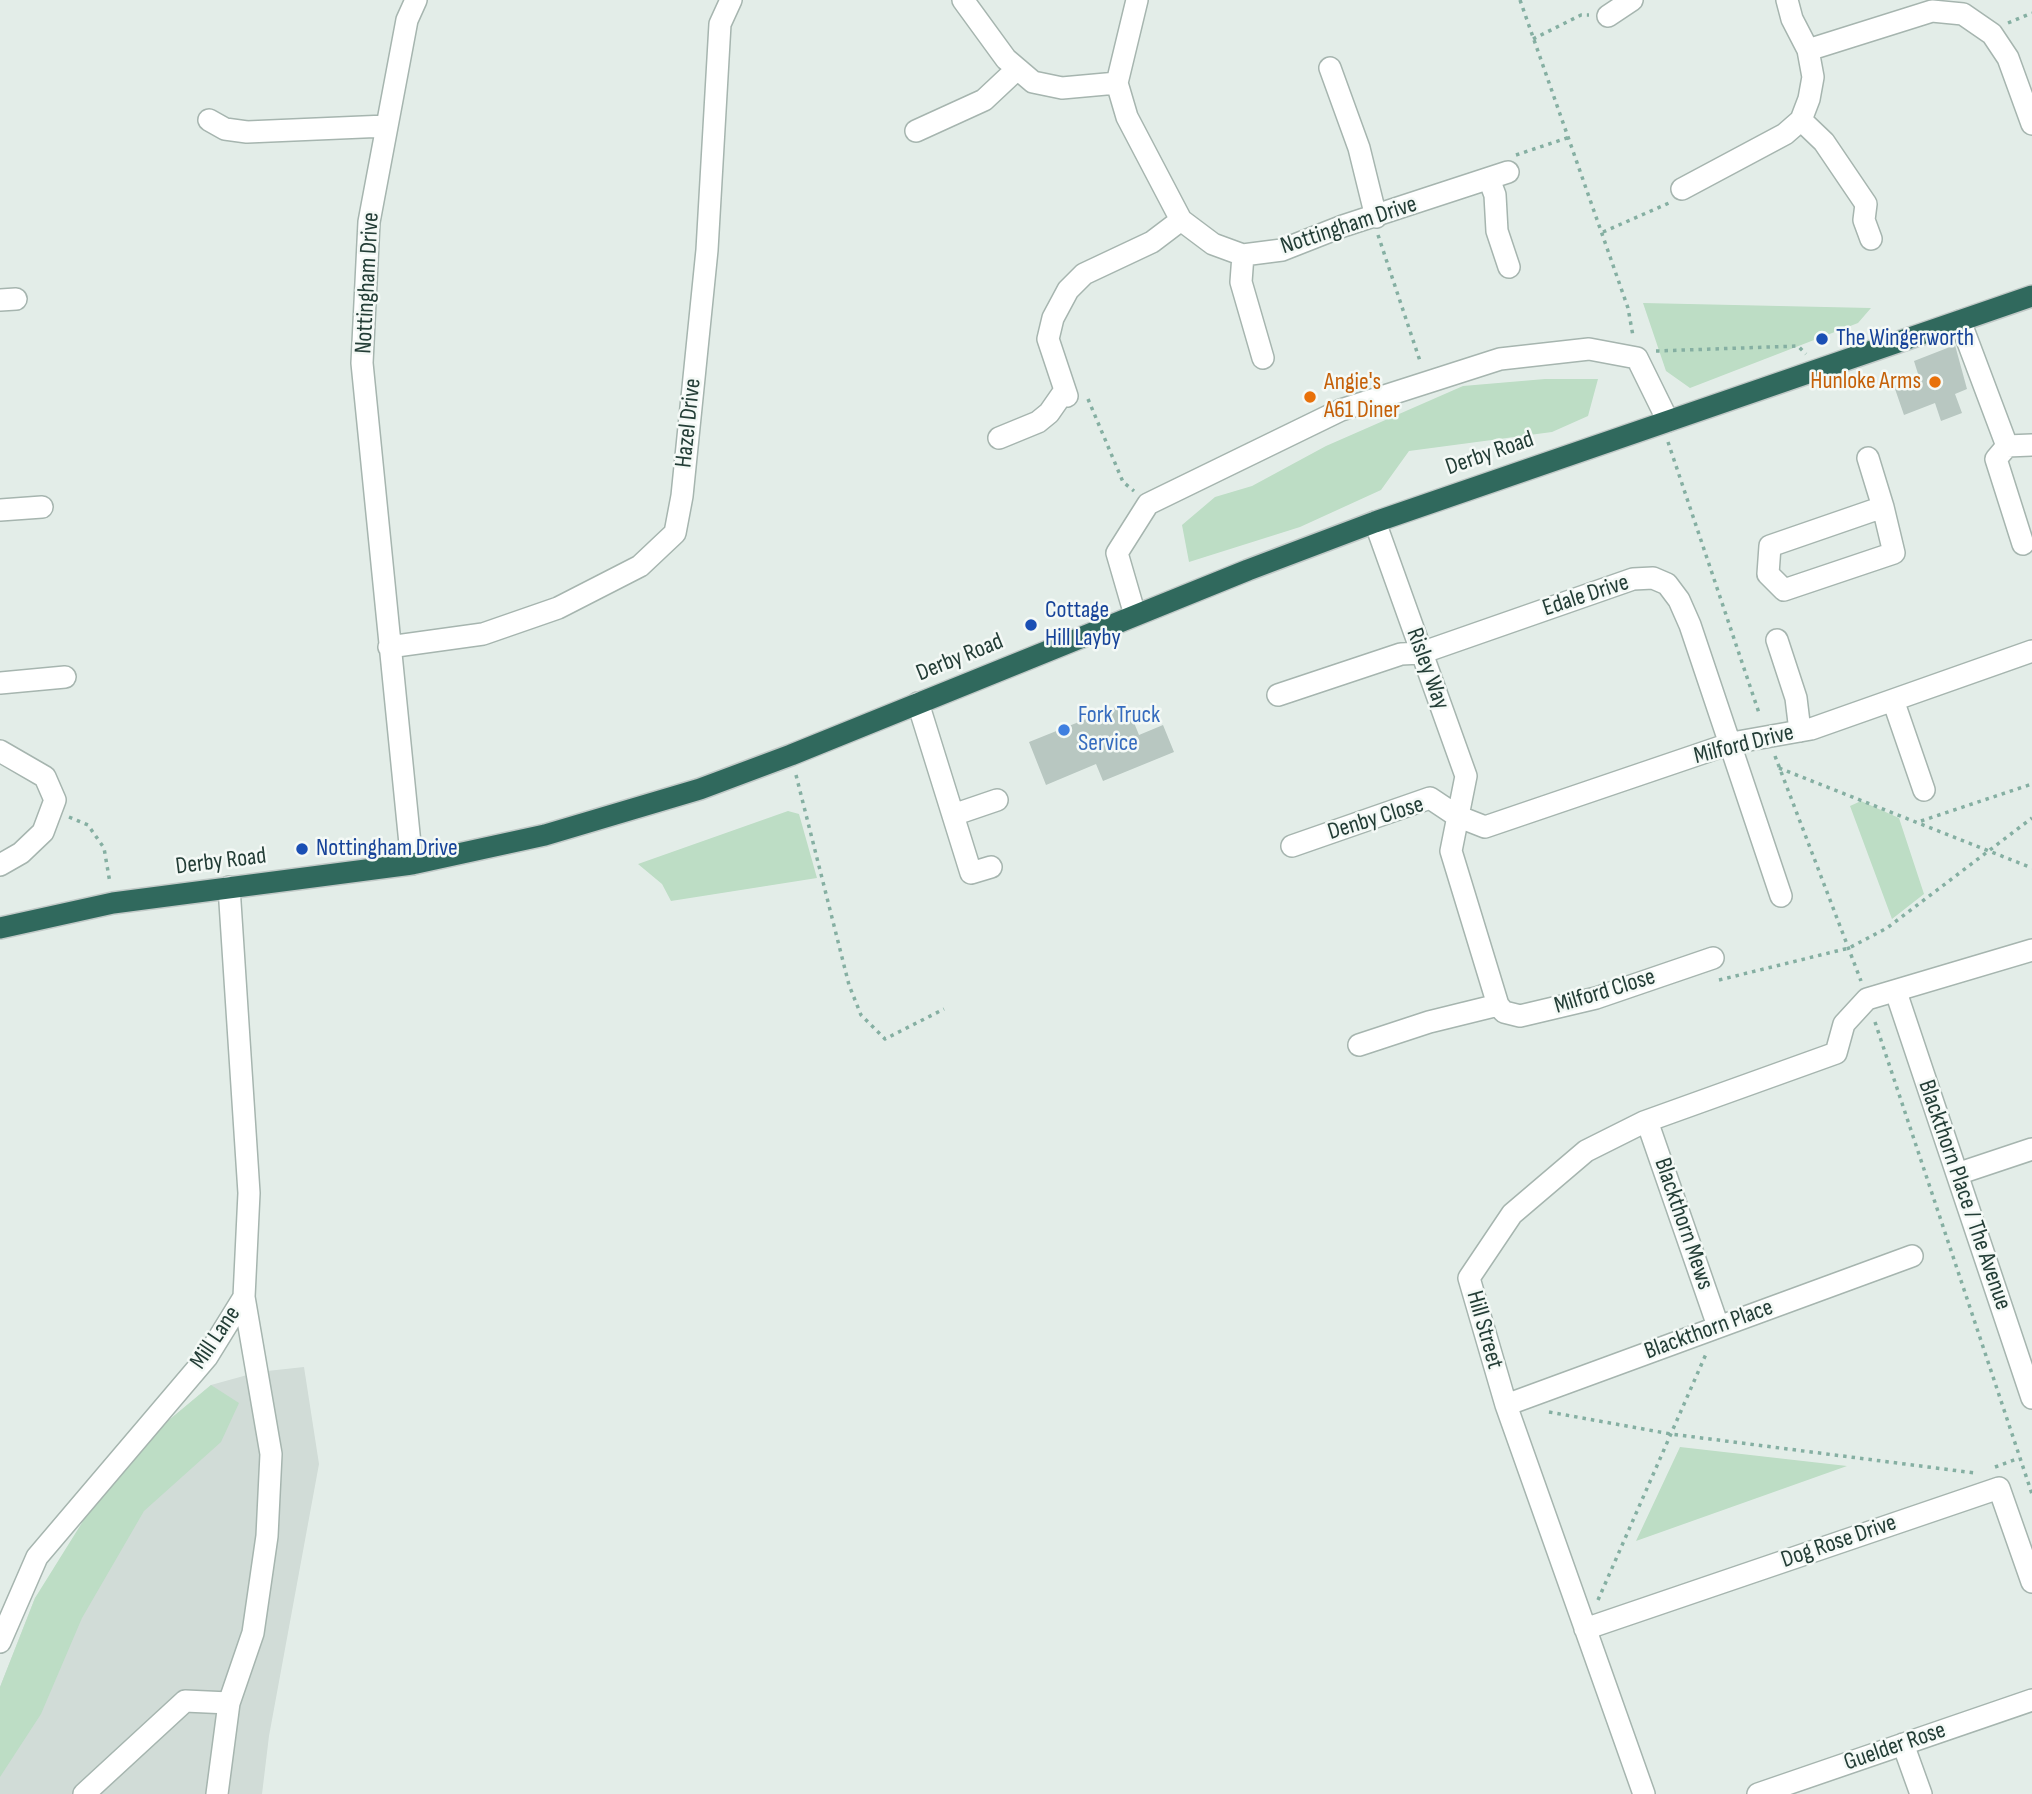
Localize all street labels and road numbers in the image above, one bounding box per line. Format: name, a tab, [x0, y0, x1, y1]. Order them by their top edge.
street label: Nottingham Drive	[1277, 190, 1421, 262]
street label: Nottingham Drive	[350, 211, 386, 355]
street label: Hazel Drive	[670, 377, 708, 469]
street label: Derby Road	[1442, 426, 1538, 482]
street label: Edale Drive	[1539, 569, 1633, 623]
street label: Risley Way	[1399, 624, 1455, 714]
street label: Derby Road	[912, 628, 1008, 688]
street label: Milford Drive	[1691, 719, 1797, 771]
street label: Denby Close	[1324, 791, 1428, 847]
street label: Derby Road	[174, 842, 268, 882]
street label: Milford Close	[1551, 963, 1659, 1021]
street label: Blackthorn Place / The Avenue	[1911, 1076, 2017, 1314]
street label: Blackthorn Mews	[1647, 1154, 1719, 1294]
street label: Hill Street	[1459, 1288, 1509, 1372]
street label: Blackthorn Place	[1641, 1293, 1777, 1367]
street label: Mill Lane	[185, 1301, 247, 1375]
street label: Dog Rose Drive	[1778, 1509, 1900, 1575]
street label: Guelder Rose	[1840, 1716, 1950, 1778]

